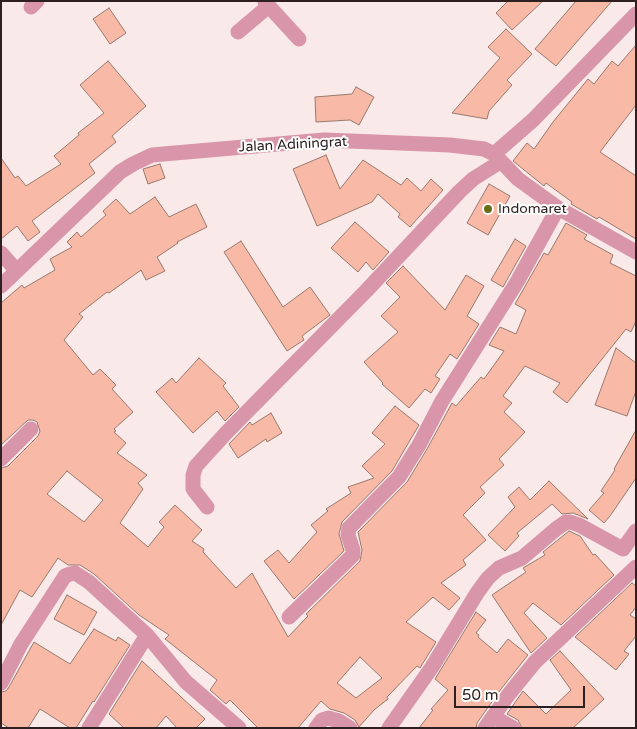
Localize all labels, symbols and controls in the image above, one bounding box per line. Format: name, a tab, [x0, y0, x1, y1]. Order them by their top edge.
street label: Jalan Adiningrat	[238, 134, 348, 156]
place label: Indomaret	[498, 201, 567, 217]
marker: Indomaret	[482, 203, 494, 215]
scale bar	[457, 676, 588, 708]
text: 50 m	[462, 686, 499, 704]

